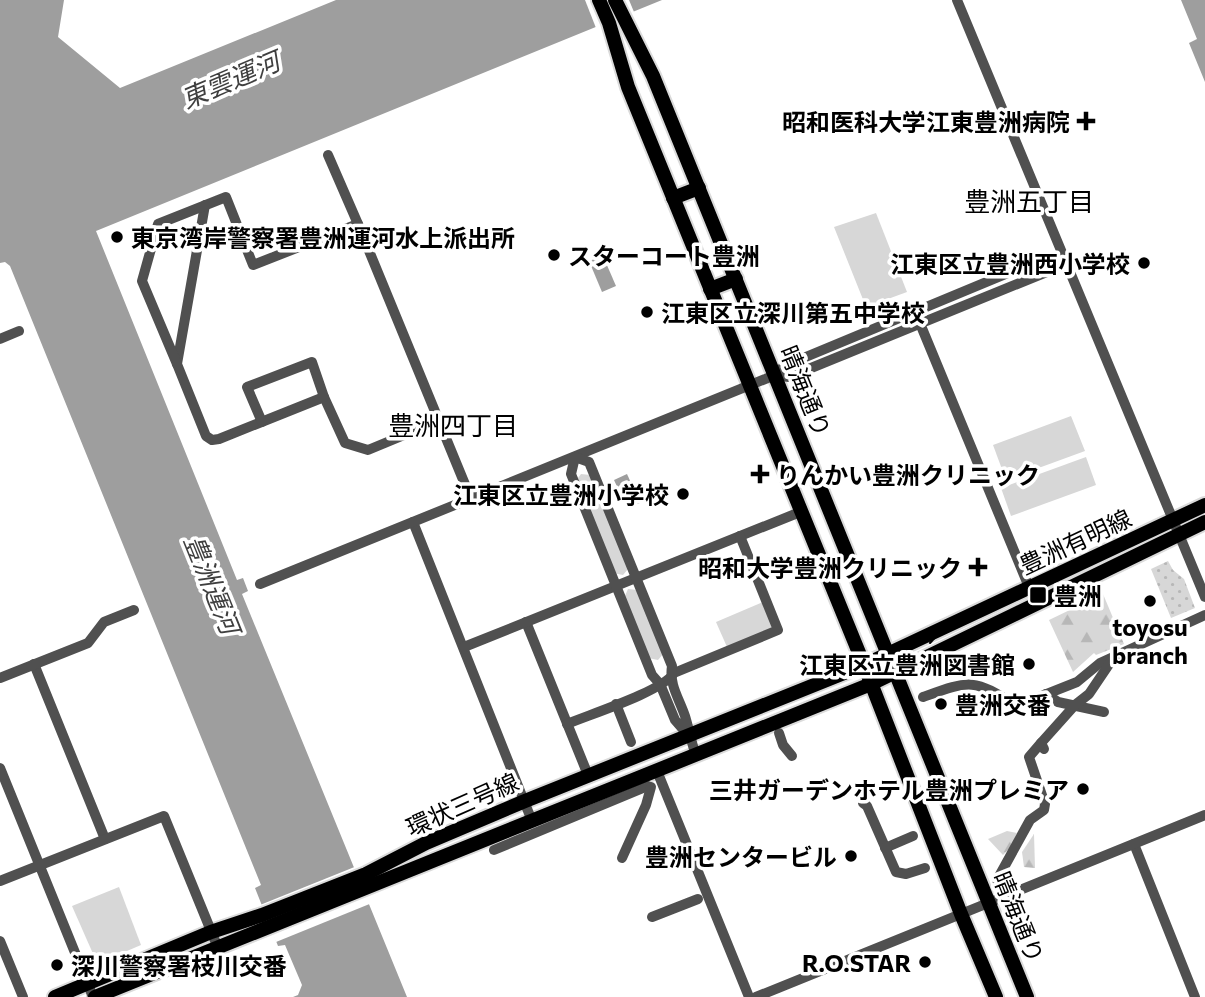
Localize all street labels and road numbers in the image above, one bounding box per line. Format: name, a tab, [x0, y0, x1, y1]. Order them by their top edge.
street label: 晴海通り	[775, 341, 837, 441]
street label: 豊洲有明線	[1014, 503, 1136, 579]
street label: 環状三号線	[401, 766, 523, 842]
street label: 晴海通り	[988, 867, 1050, 967]

